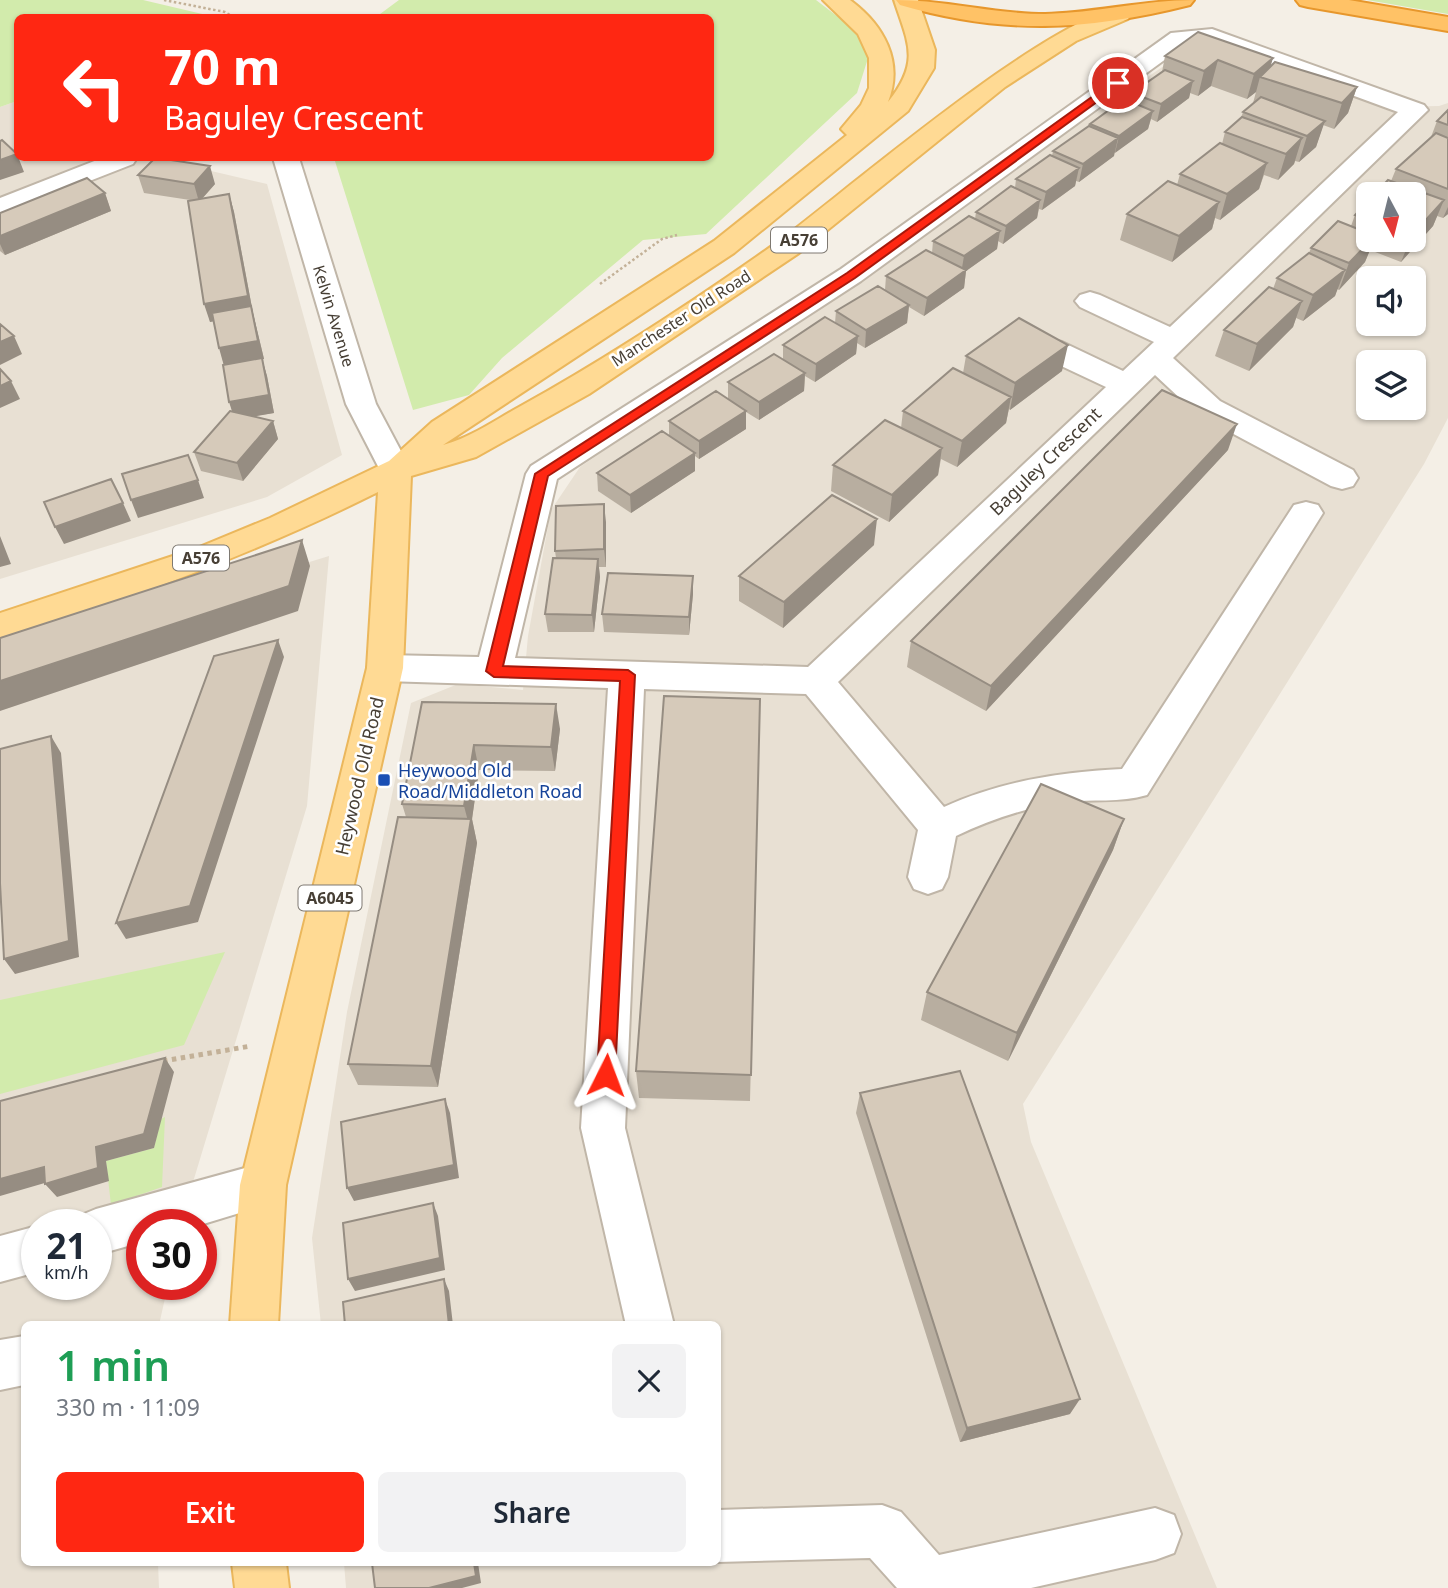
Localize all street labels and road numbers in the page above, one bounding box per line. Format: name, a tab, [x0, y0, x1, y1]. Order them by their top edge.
road number: A576	[771, 228, 827, 252]
street label: Kelvin Avenue	[308, 262, 360, 370]
street label: Manchester Old Road	[607, 265, 755, 371]
street label: Baguley Crescent	[984, 401, 1106, 520]
road number: A576	[173, 545, 229, 570]
street label: Heywood Old Road	[329, 695, 389, 857]
road number: A6045	[298, 885, 362, 910]

